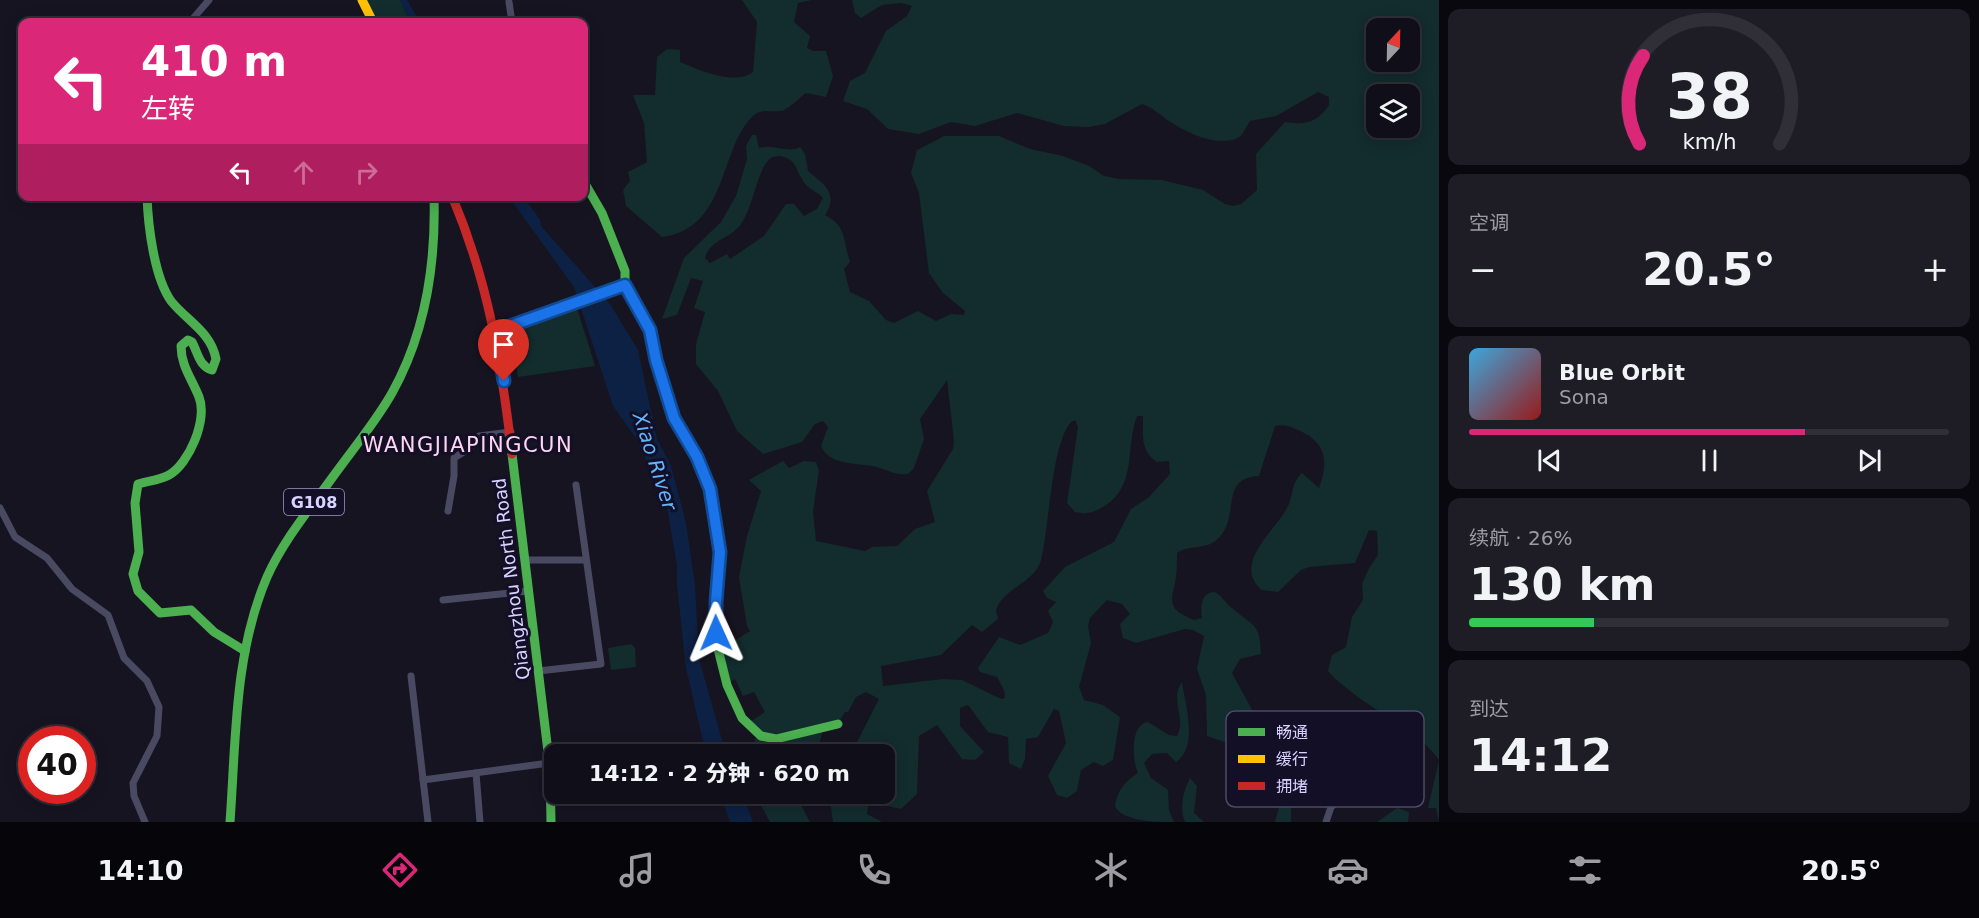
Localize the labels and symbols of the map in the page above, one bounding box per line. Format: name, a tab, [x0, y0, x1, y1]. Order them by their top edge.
north arrow	[1366, 18, 1420, 72]
pin	[478, 319, 529, 381]
water label: Xiao River	[628, 408, 683, 515]
district label: WANGJIAPINGCUN	[363, 433, 573, 457]
street label: Qiangzhou North Road	[488, 477, 534, 681]
road number: G108	[284, 489, 344, 515]
position arrow	[684, 601, 748, 665]
legend	[1226, 711, 1424, 807]
text: 畅通	[1276, 723, 1308, 742]
speed limit sign: 40	[18, 726, 96, 804]
text: 缓行	[1276, 750, 1308, 769]
text: 拥堵	[1276, 777, 1308, 796]

